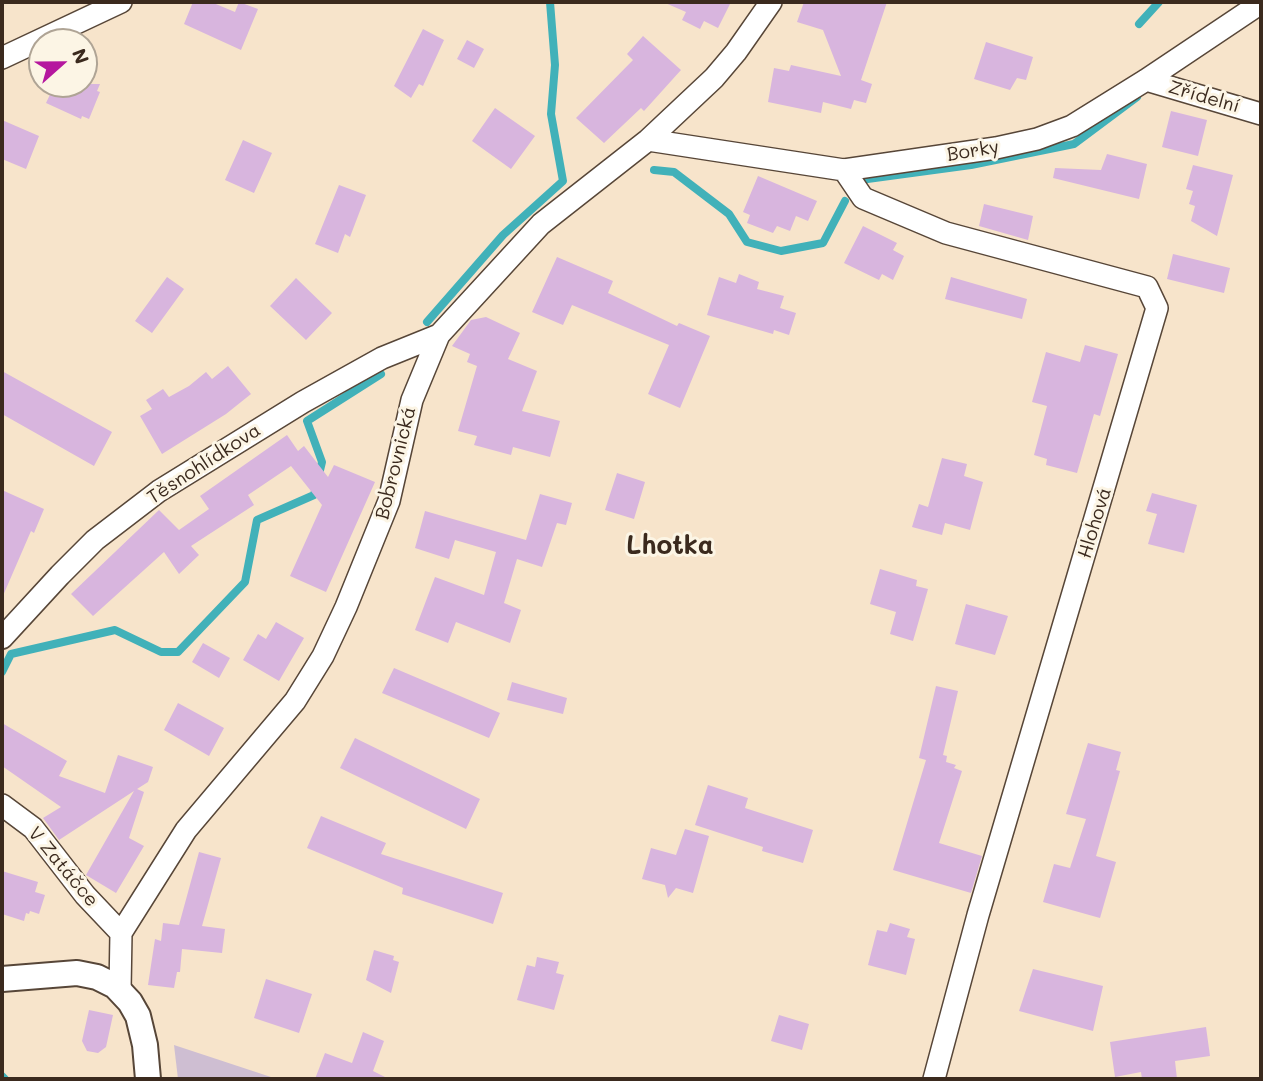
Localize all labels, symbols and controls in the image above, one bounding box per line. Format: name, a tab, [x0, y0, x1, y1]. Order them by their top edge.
north arrow	[28, 28, 98, 98]
text: N	[67, 45, 95, 67]
street label: Zřídelní	[1166, 76, 1242, 118]
street label: Borky	[945, 136, 1001, 166]
street label: Bobrovnická	[371, 404, 421, 522]
street label: Těsnohlídkova	[143, 419, 265, 509]
street label: Hlohová	[1073, 485, 1117, 561]
district label: Lhotka	[626, 530, 714, 562]
street label: V Zatáčce	[23, 822, 103, 912]

